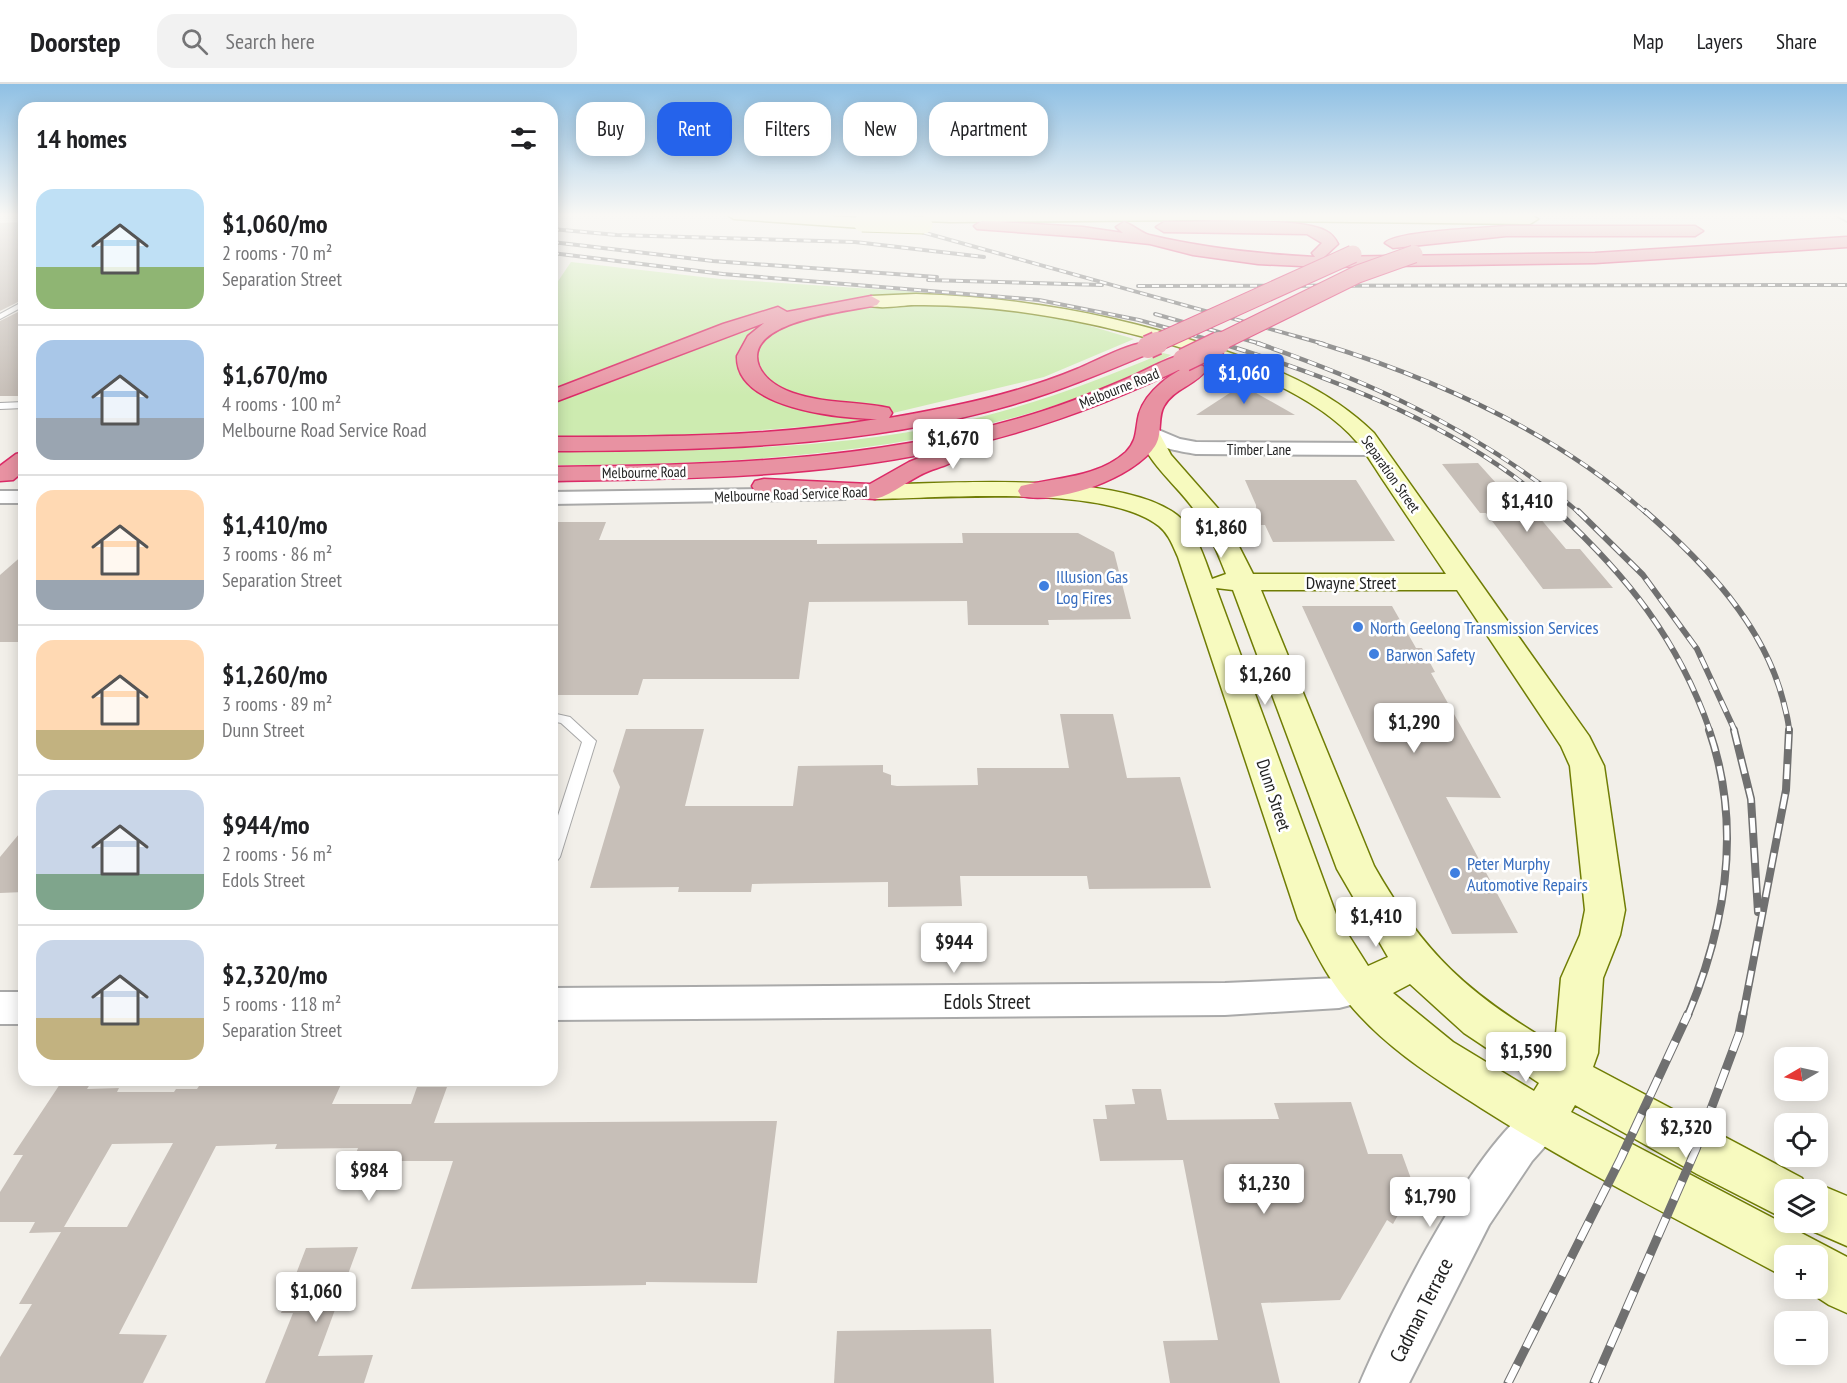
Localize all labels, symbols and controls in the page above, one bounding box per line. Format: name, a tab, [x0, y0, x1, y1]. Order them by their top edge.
search box	[157, 14, 577, 68]
text: Doorstep	[30, 23, 121, 60]
icon: search	[178, 25, 211, 58]
text: Search here	[226, 27, 315, 55]
text: Map	[1633, 28, 1664, 55]
text: Layers	[1697, 28, 1743, 55]
text: Share	[1776, 28, 1817, 55]
chip: Buy	[576, 102, 645, 156]
chip: Rent	[657, 102, 732, 156]
chip: Filters	[744, 102, 831, 156]
chip: New	[843, 102, 917, 156]
chip: Apartment	[929, 102, 1048, 156]
text: 14 homes	[36, 122, 127, 155]
icon: filters	[507, 122, 540, 155]
text: $1,060/mo	[222, 207, 328, 240]
icon: home	[84, 213, 156, 285]
text: 2 rooms · 70 m²	[222, 240, 332, 266]
text: Separation Street	[222, 266, 342, 292]
pin: $1,060	[1195, 354, 1293, 405]
text: $1,670/mo	[222, 358, 328, 391]
text: $1,060	[1218, 360, 1270, 386]
street label: Melbourne Road	[1076, 363, 1162, 413]
icon: home	[84, 364, 156, 436]
text: 4 rooms · 100 m²	[222, 391, 341, 417]
text: Melbourne Road Service Road	[222, 417, 427, 443]
pin: $1,670	[904, 419, 1002, 470]
text: $1,670	[927, 425, 979, 451]
street label: Separation Street	[1357, 432, 1425, 516]
street label: Timber Lane	[1227, 440, 1291, 459]
street label: Melbourne Road	[602, 462, 686, 482]
street label: Melbourne Road Service Road	[714, 482, 868, 506]
pin: $1,410	[1478, 482, 1576, 533]
text: $1,410	[1501, 488, 1553, 514]
text: $1,410/mo	[222, 508, 328, 541]
pin: $1,860	[1172, 508, 1270, 559]
icon: home	[84, 514, 156, 586]
text: $1,860	[1195, 514, 1247, 540]
text: 3 rooms · 86 m²	[222, 541, 332, 567]
place label: Illusion Gas Log Fires	[1056, 565, 1128, 609]
text: Separation Street	[222, 567, 342, 593]
street label: Dwayne Street	[1306, 571, 1396, 594]
marker: Illusion Gas Log Fires	[1037, 579, 1051, 593]
place label: North Geelong Transmission Services	[1370, 616, 1599, 639]
marker: North Geelong Transmission Services	[1351, 620, 1365, 634]
place label: Barwon Safety	[1386, 643, 1475, 666]
marker: Barwon Safety	[1367, 647, 1381, 661]
pin: $1,260	[1216, 655, 1314, 706]
text: $1,260/mo	[222, 658, 328, 691]
text: $1,260	[1239, 661, 1291, 687]
icon: home	[84, 664, 156, 736]
text: 3 rooms · 89 m²	[222, 691, 332, 717]
pin: $1,290	[1365, 703, 1463, 754]
text: $1,290	[1388, 709, 1440, 735]
text: Dunn Street	[222, 717, 304, 743]
street label: Dunn Street	[1252, 756, 1296, 834]
text: $944/mo	[222, 808, 310, 841]
icon: home	[84, 814, 156, 886]
text: 2 rooms · 56 m²	[222, 841, 332, 867]
place label: Peter Murphy Automotive Repairs	[1467, 852, 1588, 896]
marker: Peter Murphy Automotive Repairs	[1448, 866, 1462, 880]
text: Edols Street	[222, 867, 305, 893]
pin: $1,410	[1327, 897, 1425, 948]
text: $1,410	[1350, 903, 1402, 929]
pin: $944	[918, 923, 990, 974]
text: $944	[935, 929, 973, 955]
text: $2,320/mo	[222, 958, 328, 991]
icon: home	[84, 964, 156, 1036]
street label: Edols Street	[943, 988, 1031, 1015]
text: 5 rooms · 118 m²	[222, 991, 341, 1017]
text: Separation Street	[222, 1017, 342, 1043]
pin: $1,590	[1477, 1032, 1575, 1083]
text: $1,590	[1500, 1038, 1552, 1064]
north arrow	[1774, 1047, 1828, 1101]
map controls	[1774, 1047, 1828, 1365]
pin: $2,320	[1637, 1108, 1735, 1159]
button: locate	[1774, 1113, 1828, 1167]
text: $2,320	[1660, 1114, 1712, 1140]
pin: $984	[333, 1151, 405, 1202]
text: $984	[350, 1157, 388, 1183]
pin: $1,230	[1215, 1164, 1313, 1215]
text: $1,230	[1238, 1170, 1290, 1196]
pin: $1,790	[1381, 1177, 1479, 1228]
button: layers	[1774, 1179, 1828, 1233]
text: $1,790	[1404, 1183, 1456, 1209]
button: +	[1774, 1245, 1828, 1299]
street label: Cadman Terrace	[1383, 1253, 1459, 1367]
pin: $1,060	[267, 1272, 365, 1323]
text: $1,060	[290, 1278, 342, 1304]
button: −	[1774, 1311, 1828, 1365]

